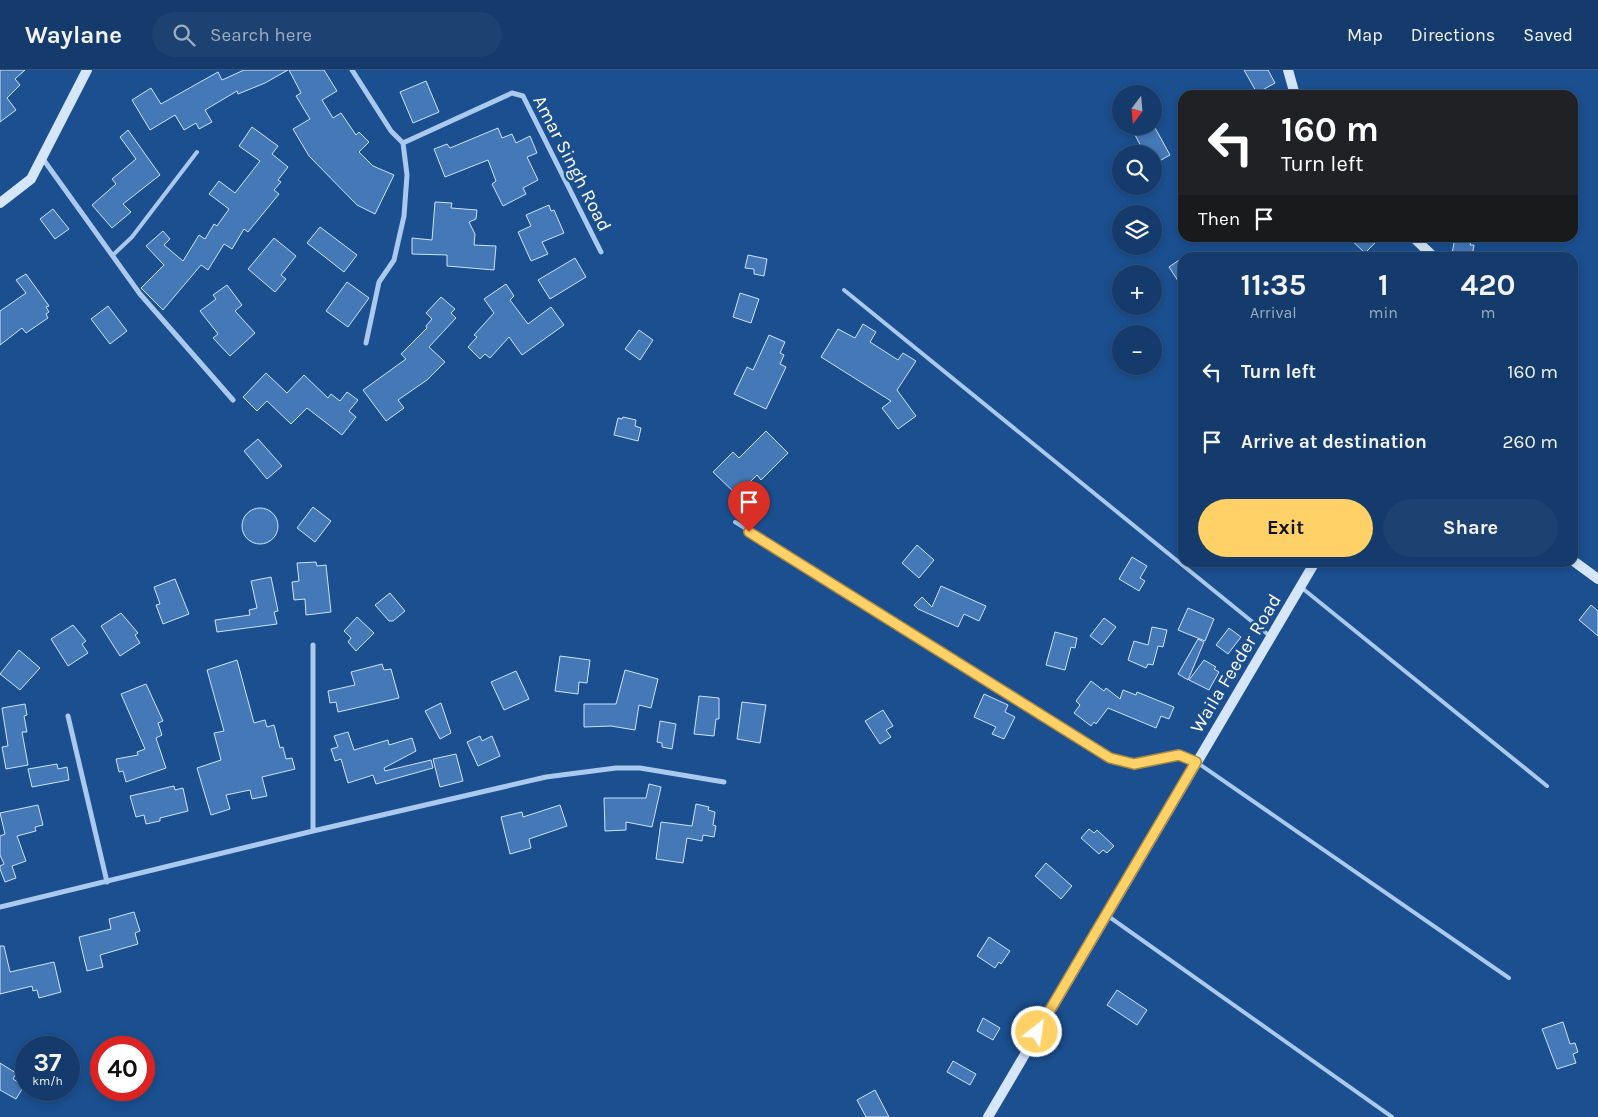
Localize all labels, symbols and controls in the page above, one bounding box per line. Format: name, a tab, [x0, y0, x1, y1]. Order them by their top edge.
search box	[152, 12, 502, 57]
text: Waylane	[25, 21, 122, 49]
icon: search	[170, 21, 198, 49]
text: Search here	[210, 24, 312, 46]
text: Map	[1347, 24, 1383, 46]
text: Directions	[1411, 24, 1495, 46]
text: Saved	[1523, 24, 1573, 46]
north arrow	[1112, 85, 1162, 135]
map controls	[1112, 85, 1162, 375]
street label: Amar Singh Road	[528, 92, 616, 235]
text: 160 m	[1281, 109, 1379, 150]
icon: left	[1198, 110, 1263, 175]
button: search	[1112, 145, 1162, 195]
text: Turn left	[1281, 151, 1364, 177]
button: layers	[1112, 205, 1162, 255]
icon: arrive	[1250, 205, 1278, 233]
text: Then	[1198, 208, 1240, 230]
button: +	[1112, 265, 1162, 315]
text: 11:35	[1241, 267, 1306, 303]
text: 1	[1378, 267, 1389, 303]
text: 420	[1461, 267, 1516, 303]
text: Arrival	[1250, 303, 1297, 322]
text: min	[1369, 303, 1398, 322]
text: m	[1481, 303, 1495, 322]
button: −	[1112, 325, 1162, 375]
icon: left	[1198, 358, 1226, 386]
text: Turn left	[1241, 361, 1316, 383]
text: 160 m	[1507, 361, 1558, 383]
icon: arrive	[1198, 428, 1226, 456]
text: Arrive at destination	[1241, 431, 1427, 453]
text: 260 m	[1503, 431, 1558, 453]
pin	[728, 481, 770, 532]
icon: arrive	[735, 488, 763, 516]
button: Exit	[1198, 499, 1373, 557]
button: Share	[1383, 499, 1558, 557]
street label: Waila Feeder Road	[1186, 590, 1286, 737]
position arrow	[1010, 1005, 1062, 1057]
speed limit sign: 40	[90, 1036, 155, 1101]
text: 37	[33, 1048, 61, 1077]
text: km/h	[32, 1074, 63, 1088]

